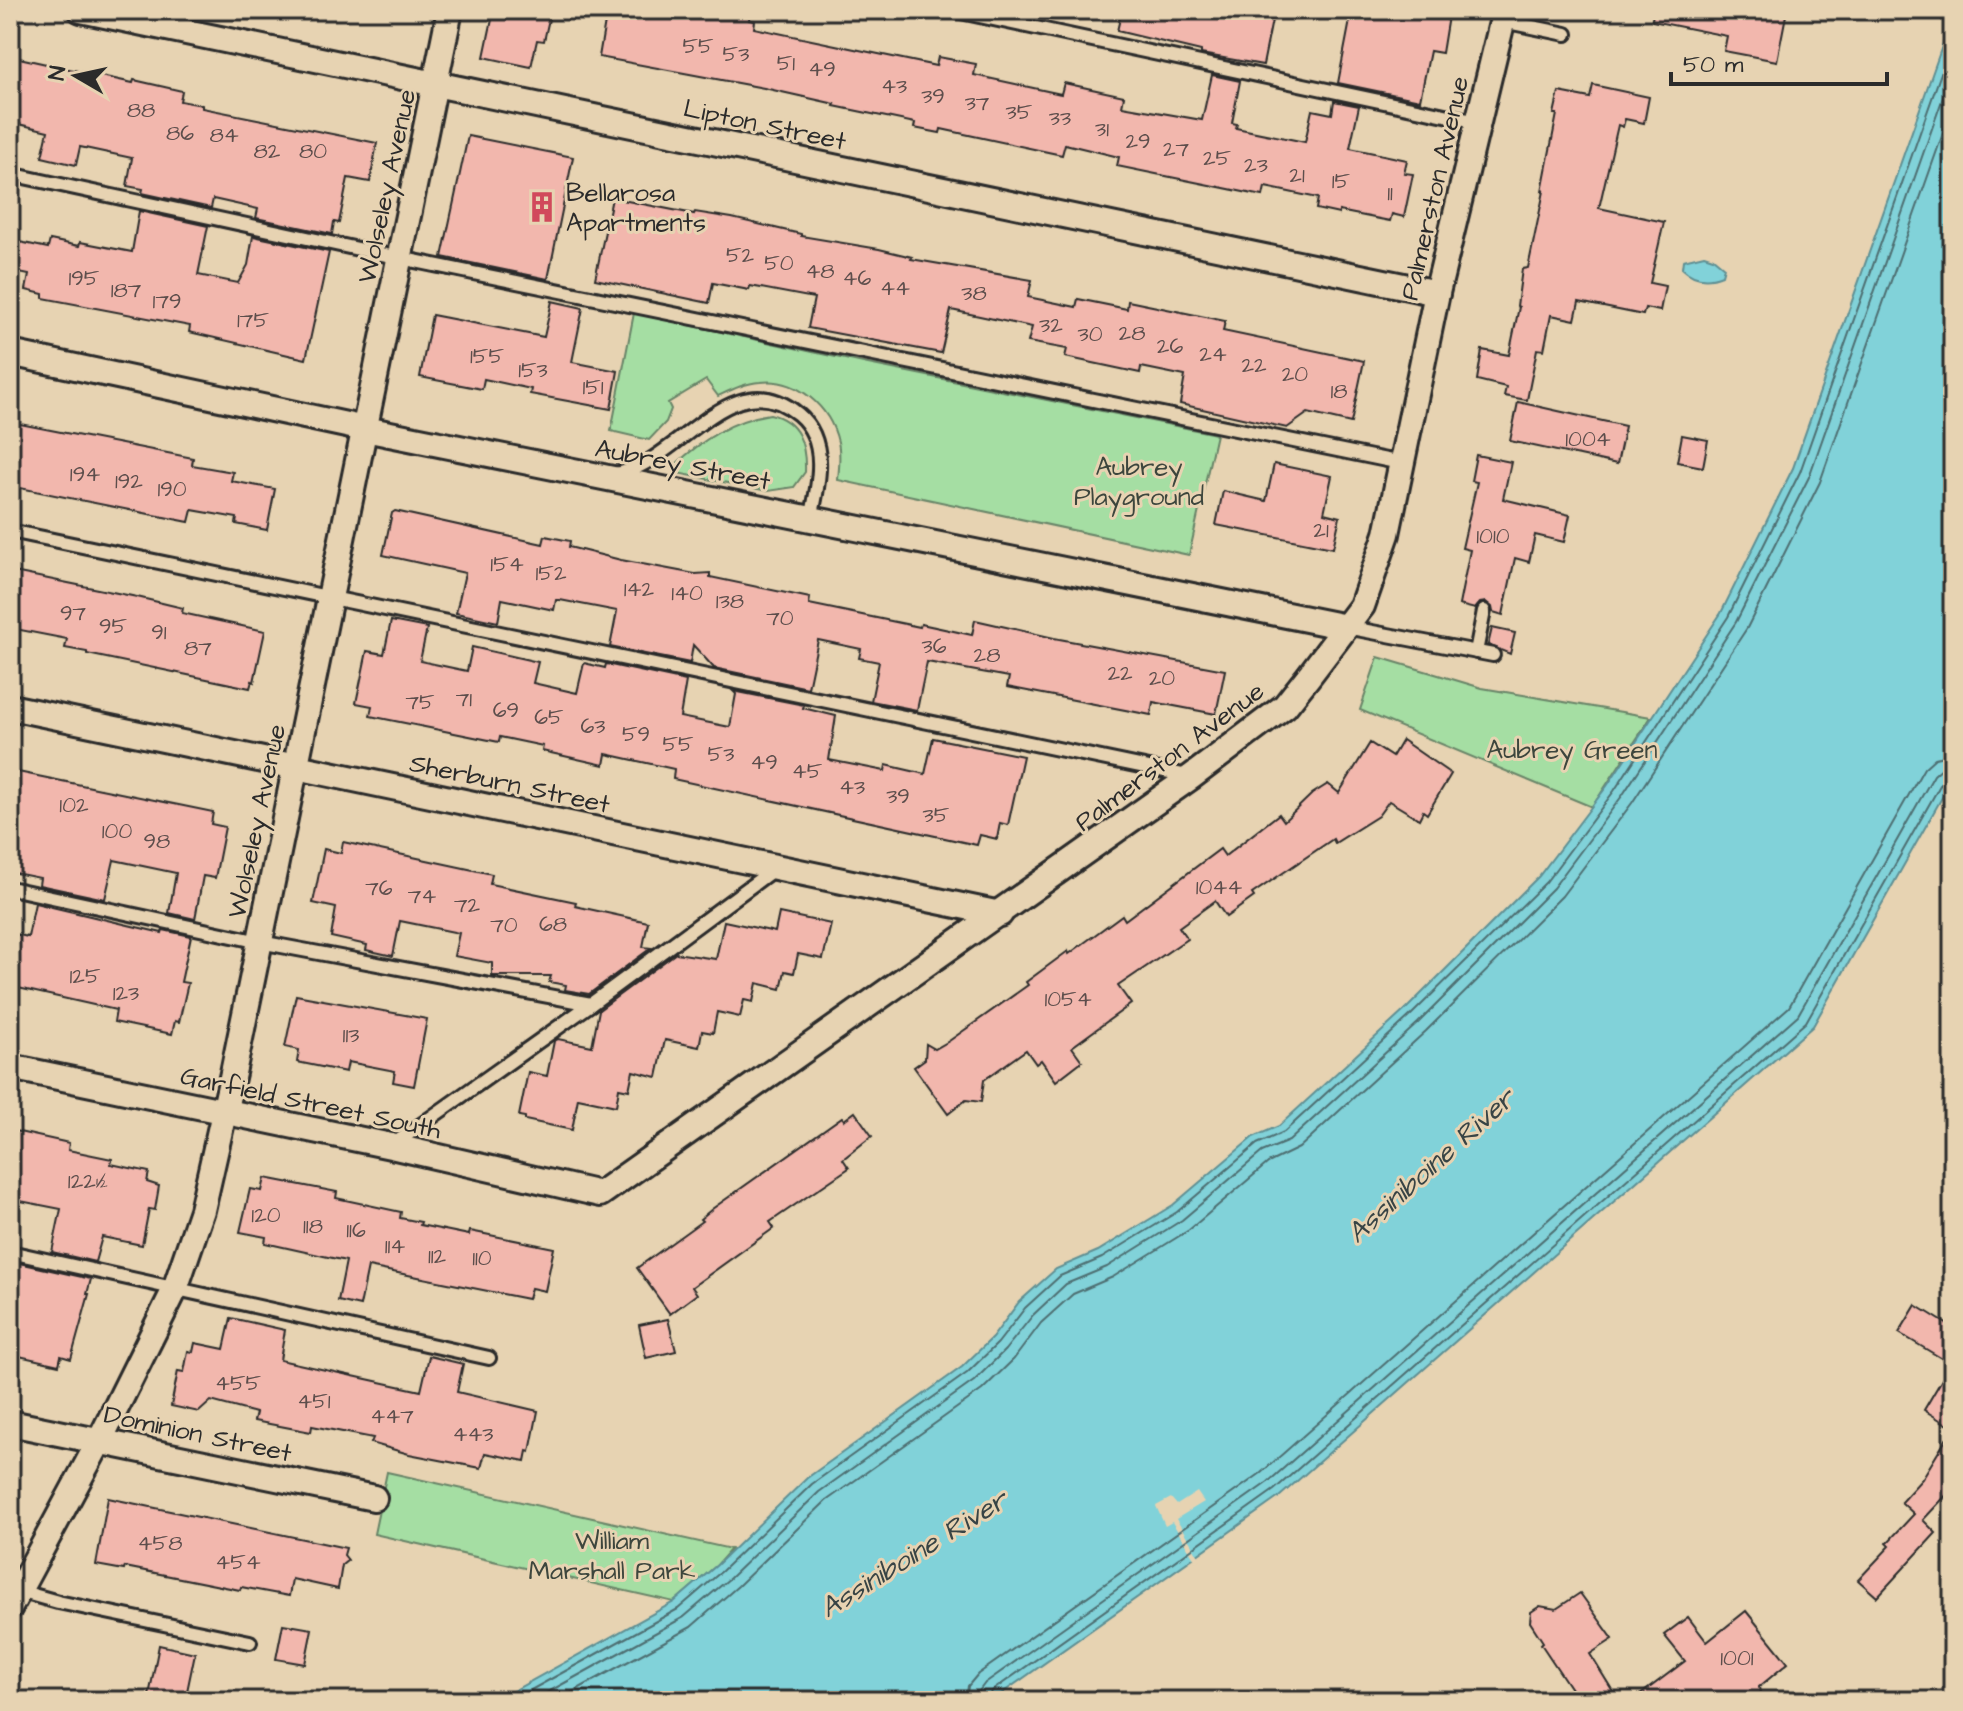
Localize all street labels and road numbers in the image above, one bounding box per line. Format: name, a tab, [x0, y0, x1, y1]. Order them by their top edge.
street label: Palmerston Avenue	[1392, 73, 1478, 304]
street label: Wolseley Avenue	[349, 86, 427, 287]
street label: Lipton Street	[680, 90, 850, 160]
street label: Aubrey Street	[592, 430, 774, 502]
street label: Palmerston Avenue	[1067, 674, 1272, 840]
street label: Wolseley Avenue	[219, 721, 297, 922]
street label: Sherburn Street	[406, 745, 614, 823]
street label: Garfield Street South	[177, 1058, 444, 1148]
street label: Dominion Street	[101, 1397, 295, 1472]

